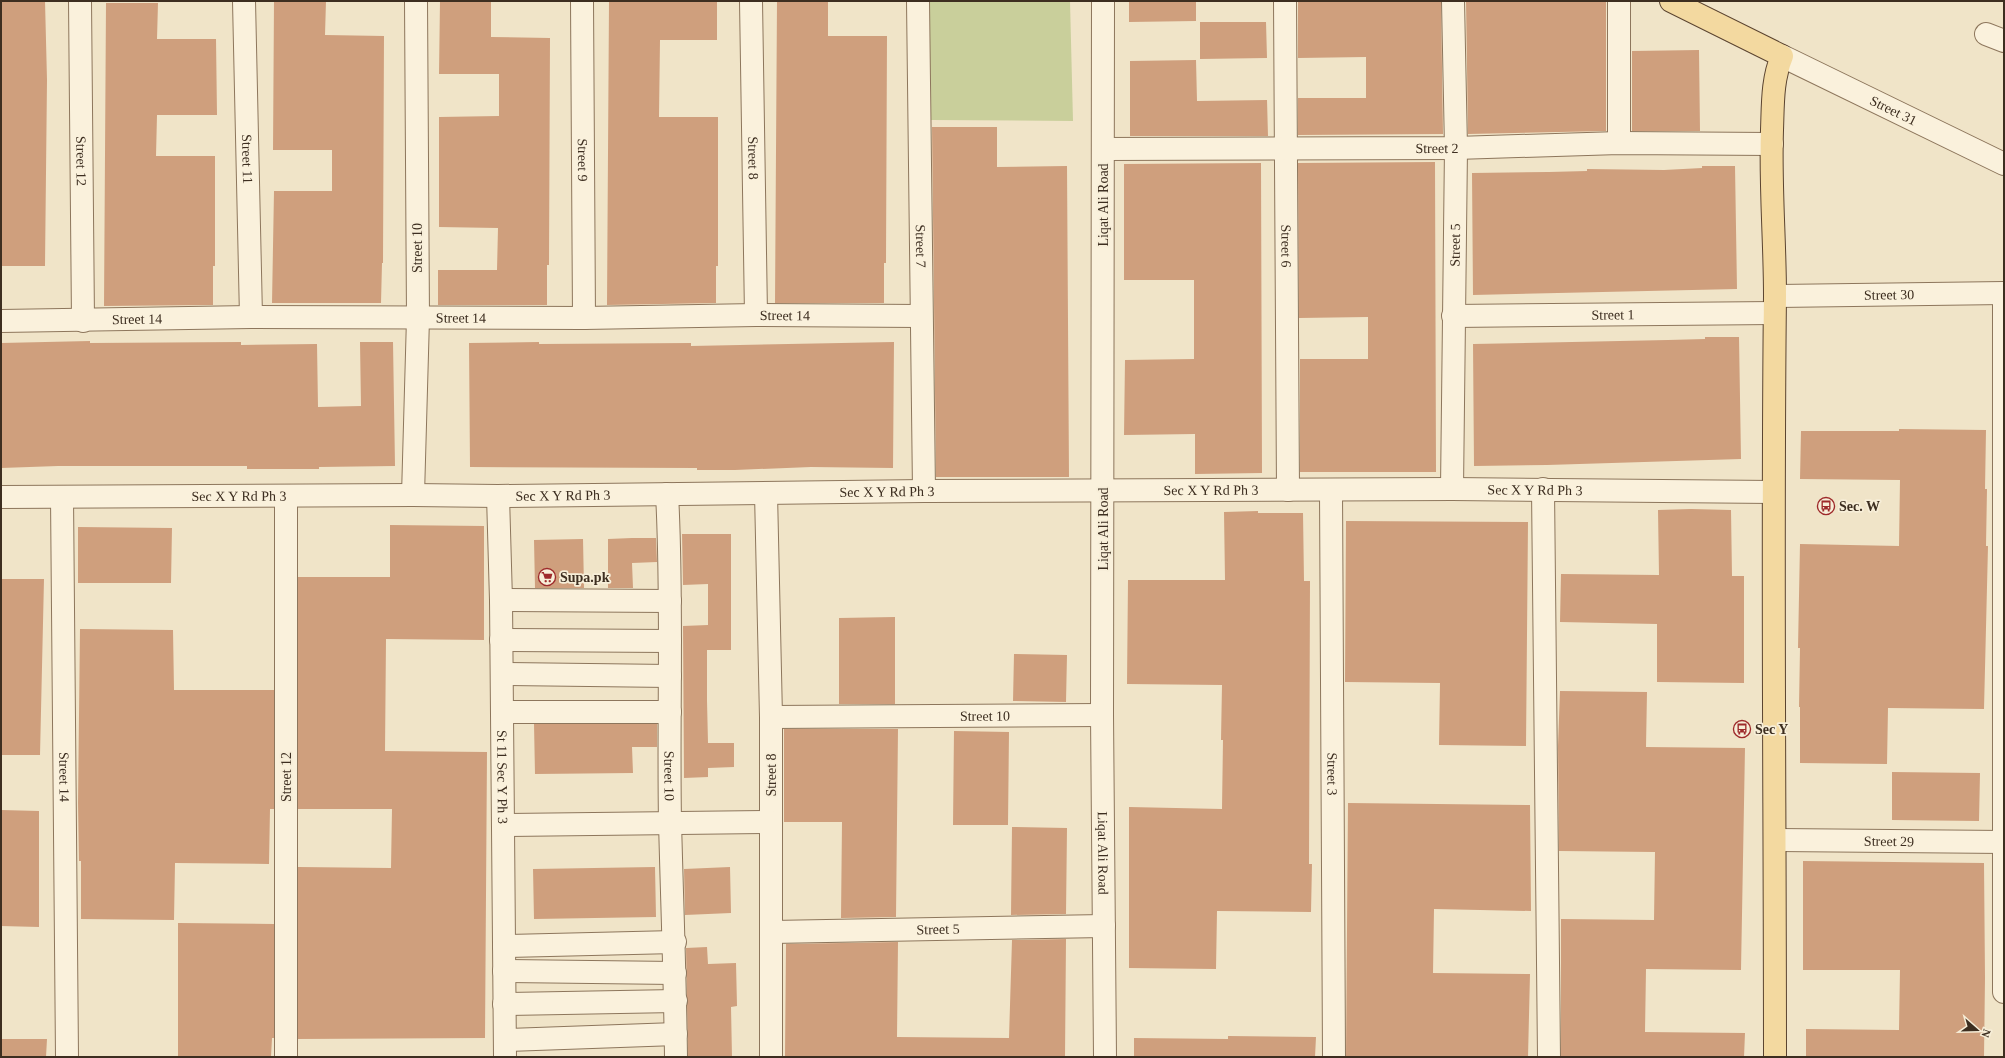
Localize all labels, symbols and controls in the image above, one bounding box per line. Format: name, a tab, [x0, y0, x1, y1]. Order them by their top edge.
street label: Street 31	[1867, 93, 1919, 128]
street label: Street 11	[239, 134, 255, 184]
street label: Street 12	[73, 136, 89, 186]
street label: Street 8	[745, 136, 761, 180]
street label: Street 9	[575, 138, 590, 182]
street label: Street 2	[1415, 141, 1459, 156]
street label: Liqat Ali Road	[1096, 163, 1111, 247]
street label: Street 10	[410, 223, 425, 273]
street label: Street 5	[1448, 223, 1463, 267]
street label: Street 7	[913, 224, 928, 268]
street label: Street 6	[1278, 224, 1294, 268]
street label: Street 30	[1864, 287, 1914, 303]
street label: Street 1	[1591, 307, 1635, 323]
street label: Street 14	[760, 308, 810, 323]
street label: Street 14	[112, 311, 162, 327]
street label: Street 14	[436, 311, 486, 326]
street label: Sec X Y Rd Ph 3	[1487, 482, 1583, 498]
street label: Sec X Y Rd Ph 3	[1163, 483, 1259, 498]
street label: Sec X Y Rd Ph 3	[839, 484, 935, 500]
street label: Liqat Ali Road	[1096, 487, 1111, 571]
street label: Sec X Y Rd Ph 3	[515, 488, 611, 504]
street label: Sec X Y Rd Ph 3	[191, 489, 287, 504]
bus stop icon: Sec. W	[1816, 496, 1836, 516]
place label: Sec. W	[1839, 499, 1880, 514]
supermarket icon: Supa.pk	[537, 567, 557, 587]
place label: Supa.pk	[560, 570, 610, 585]
street label: Street 10	[960, 709, 1010, 724]
bus stop icon: Sec Y	[1732, 719, 1752, 739]
place label: Sec Y	[1755, 722, 1788, 737]
street label: St 11 Sec Y Ph 3	[494, 730, 510, 824]
street label: Street 10	[661, 751, 677, 801]
street label: Street 14	[56, 752, 72, 802]
street label: Street 12	[279, 752, 294, 802]
street label: Street 3	[1324, 752, 1340, 796]
street label: Street 8	[764, 753, 779, 797]
street label: Liqat Ali Road	[1095, 811, 1111, 895]
street label: Street 29	[1864, 834, 1914, 849]
street label: Street 5	[916, 922, 960, 937]
north arrow	[1957, 1010, 1997, 1050]
text: N	[1979, 1028, 1993, 1039]

